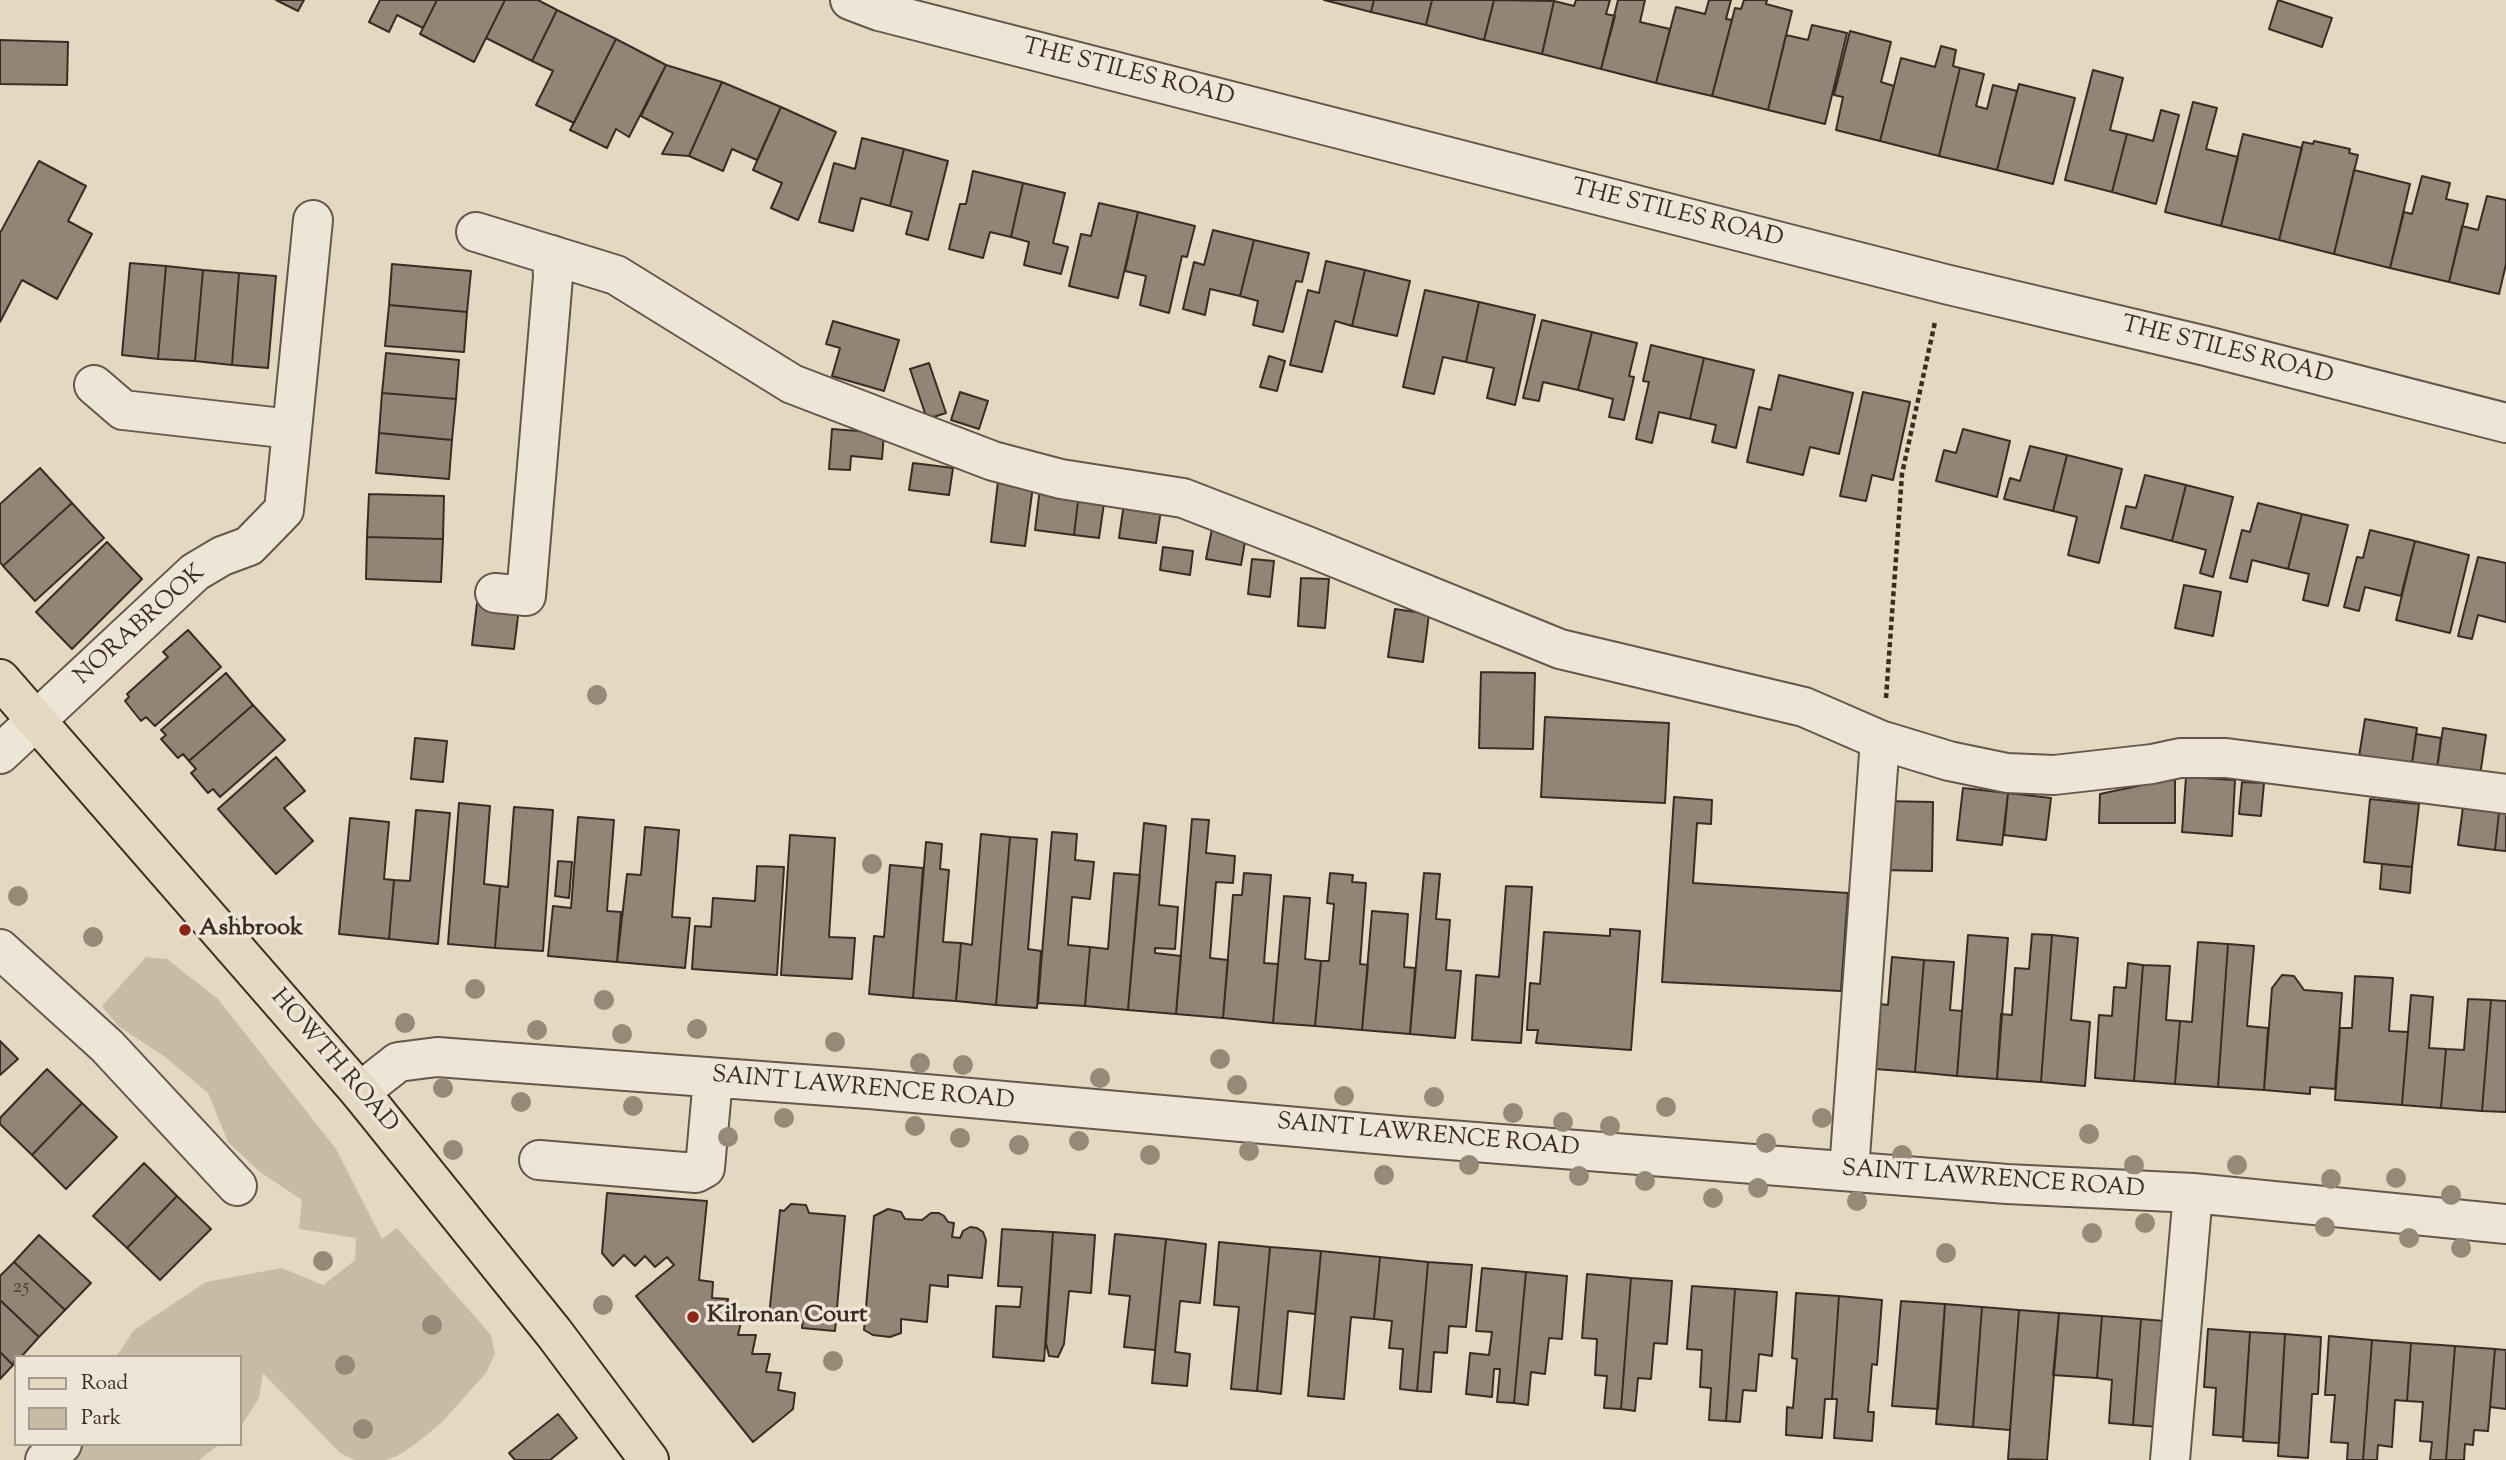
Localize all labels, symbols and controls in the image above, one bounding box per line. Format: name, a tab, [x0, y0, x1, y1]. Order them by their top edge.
street label: THE STILES ROAD	[1019, 34, 1237, 114]
street label: THE STILES ROAD	[1568, 175, 1786, 255]
street label: THE STILES ROAD	[2118, 312, 2336, 392]
street label: NORABROOK	[70, 560, 212, 692]
place label: Ashbrook	[199, 916, 303, 944]
marker: Ashbrook	[177, 922, 193, 938]
street label: HOWTH ROAD	[263, 984, 403, 1140]
street label: SAINT LAWRENCE ROAD	[711, 1062, 1015, 1118]
street label: SAINT LAWRENCE ROAD	[1276, 1109, 1580, 1165]
street label: SAINT LAWRENCE ROAD	[1841, 1156, 2145, 1206]
house number: 25	[12, 1275, 30, 1301]
place label: Kilronan Court	[707, 1303, 867, 1331]
marker: Kilronan Court	[685, 1309, 701, 1325]
legend	[14, 1355, 242, 1446]
text: Road	[81, 1369, 128, 1399]
text: Park	[81, 1404, 121, 1434]

